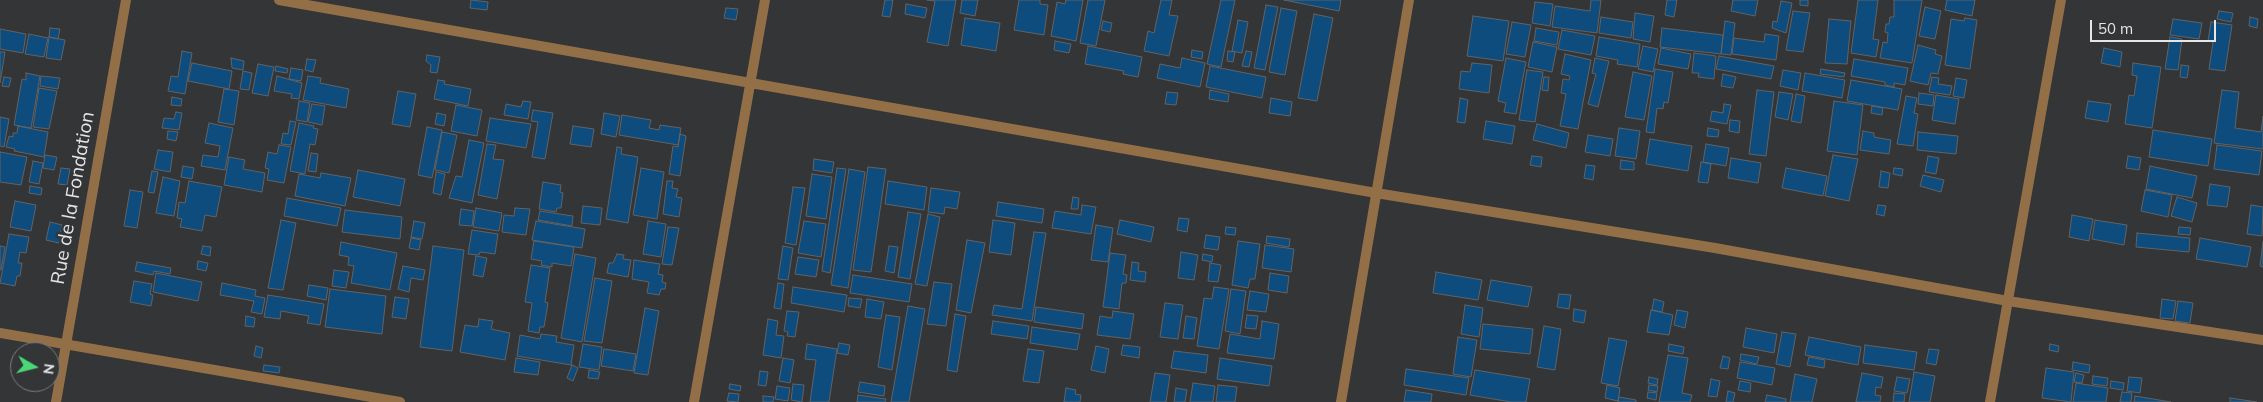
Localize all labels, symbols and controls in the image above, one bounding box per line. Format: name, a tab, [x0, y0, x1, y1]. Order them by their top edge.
scale bar	[2093, 10, 2219, 42]
text: 50 m	[2098, 19, 2133, 38]
street label: Rue de la Fondation	[47, 110, 99, 286]
north arrow	[10, 342, 60, 392]
text: N	[39, 362, 59, 375]

